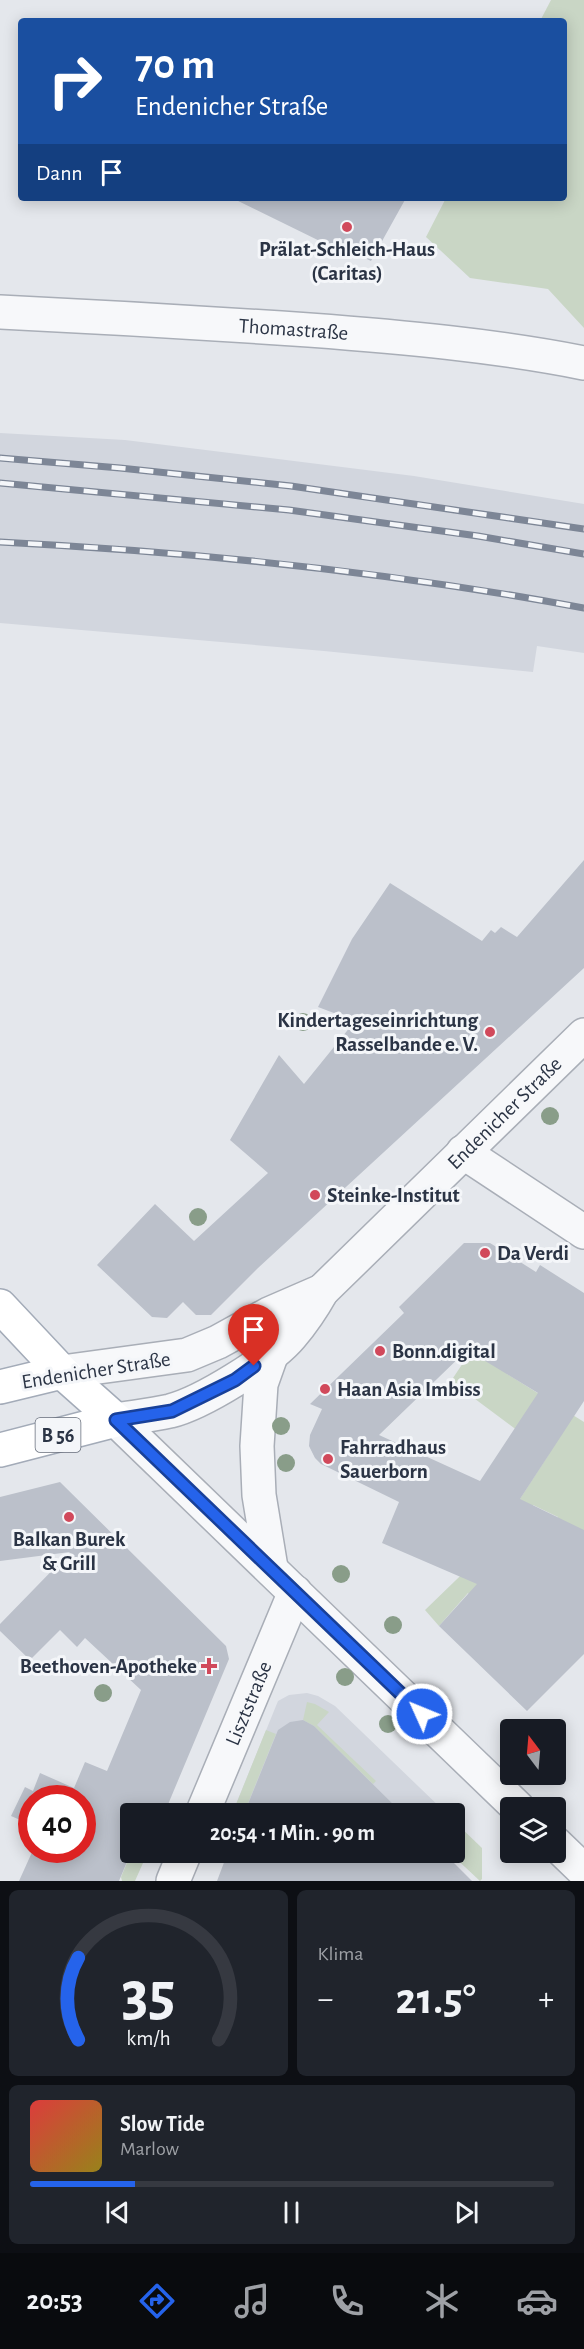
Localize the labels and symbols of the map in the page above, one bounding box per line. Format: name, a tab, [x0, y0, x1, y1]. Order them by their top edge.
marker: Prälat-Schleich-Haus (Caritas)	[340, 220, 354, 234]
place label: Prälat-Schleich-Haus (Caritas)	[259, 239, 435, 284]
street label: Thomastraße	[238, 315, 349, 344]
place label: Kindertageseinrichtung Rasselbande e. V.	[277, 1010, 478, 1055]
marker: Kindertageseinrichtung Rasselbande e. V.	[483, 1025, 497, 1039]
street label: Endenicher Straße	[444, 1053, 566, 1173]
place label: Steinke-Institut	[327, 1185, 460, 1206]
marker: Steinke-Institut	[308, 1188, 322, 1202]
place label: Da Verdi	[497, 1243, 569, 1264]
marker: Da Verdi	[478, 1246, 492, 1260]
pin	[228, 1304, 279, 1366]
place label: Bonn.digital	[392, 1341, 496, 1362]
marker: Bonn.digital	[373, 1344, 387, 1358]
street label: Endenicher Straße	[20, 1348, 172, 1393]
place label: Haan Asia Imbiss	[337, 1379, 481, 1400]
marker: Haan Asia Imbiss	[318, 1382, 332, 1396]
road number: B 56	[36, 1418, 80, 1452]
place label: Fahrradhaus Sauerborn	[340, 1437, 446, 1482]
marker: Fahrradhaus Sauerborn	[321, 1452, 335, 1466]
marker: Balkan Burek & Grill	[62, 1510, 76, 1524]
place label: Balkan Burek & Grill	[13, 1529, 126, 1574]
place label: Beethoven-Apotheke	[20, 1656, 197, 1677]
street label: Lisztstraße	[222, 1658, 276, 1749]
marker: Beethoven-Apotheke	[202, 1659, 216, 1673]
position arrow	[390, 1682, 454, 1746]
north arrow	[500, 1719, 566, 1785]
speed limit sign: 40	[18, 1785, 96, 1863]

